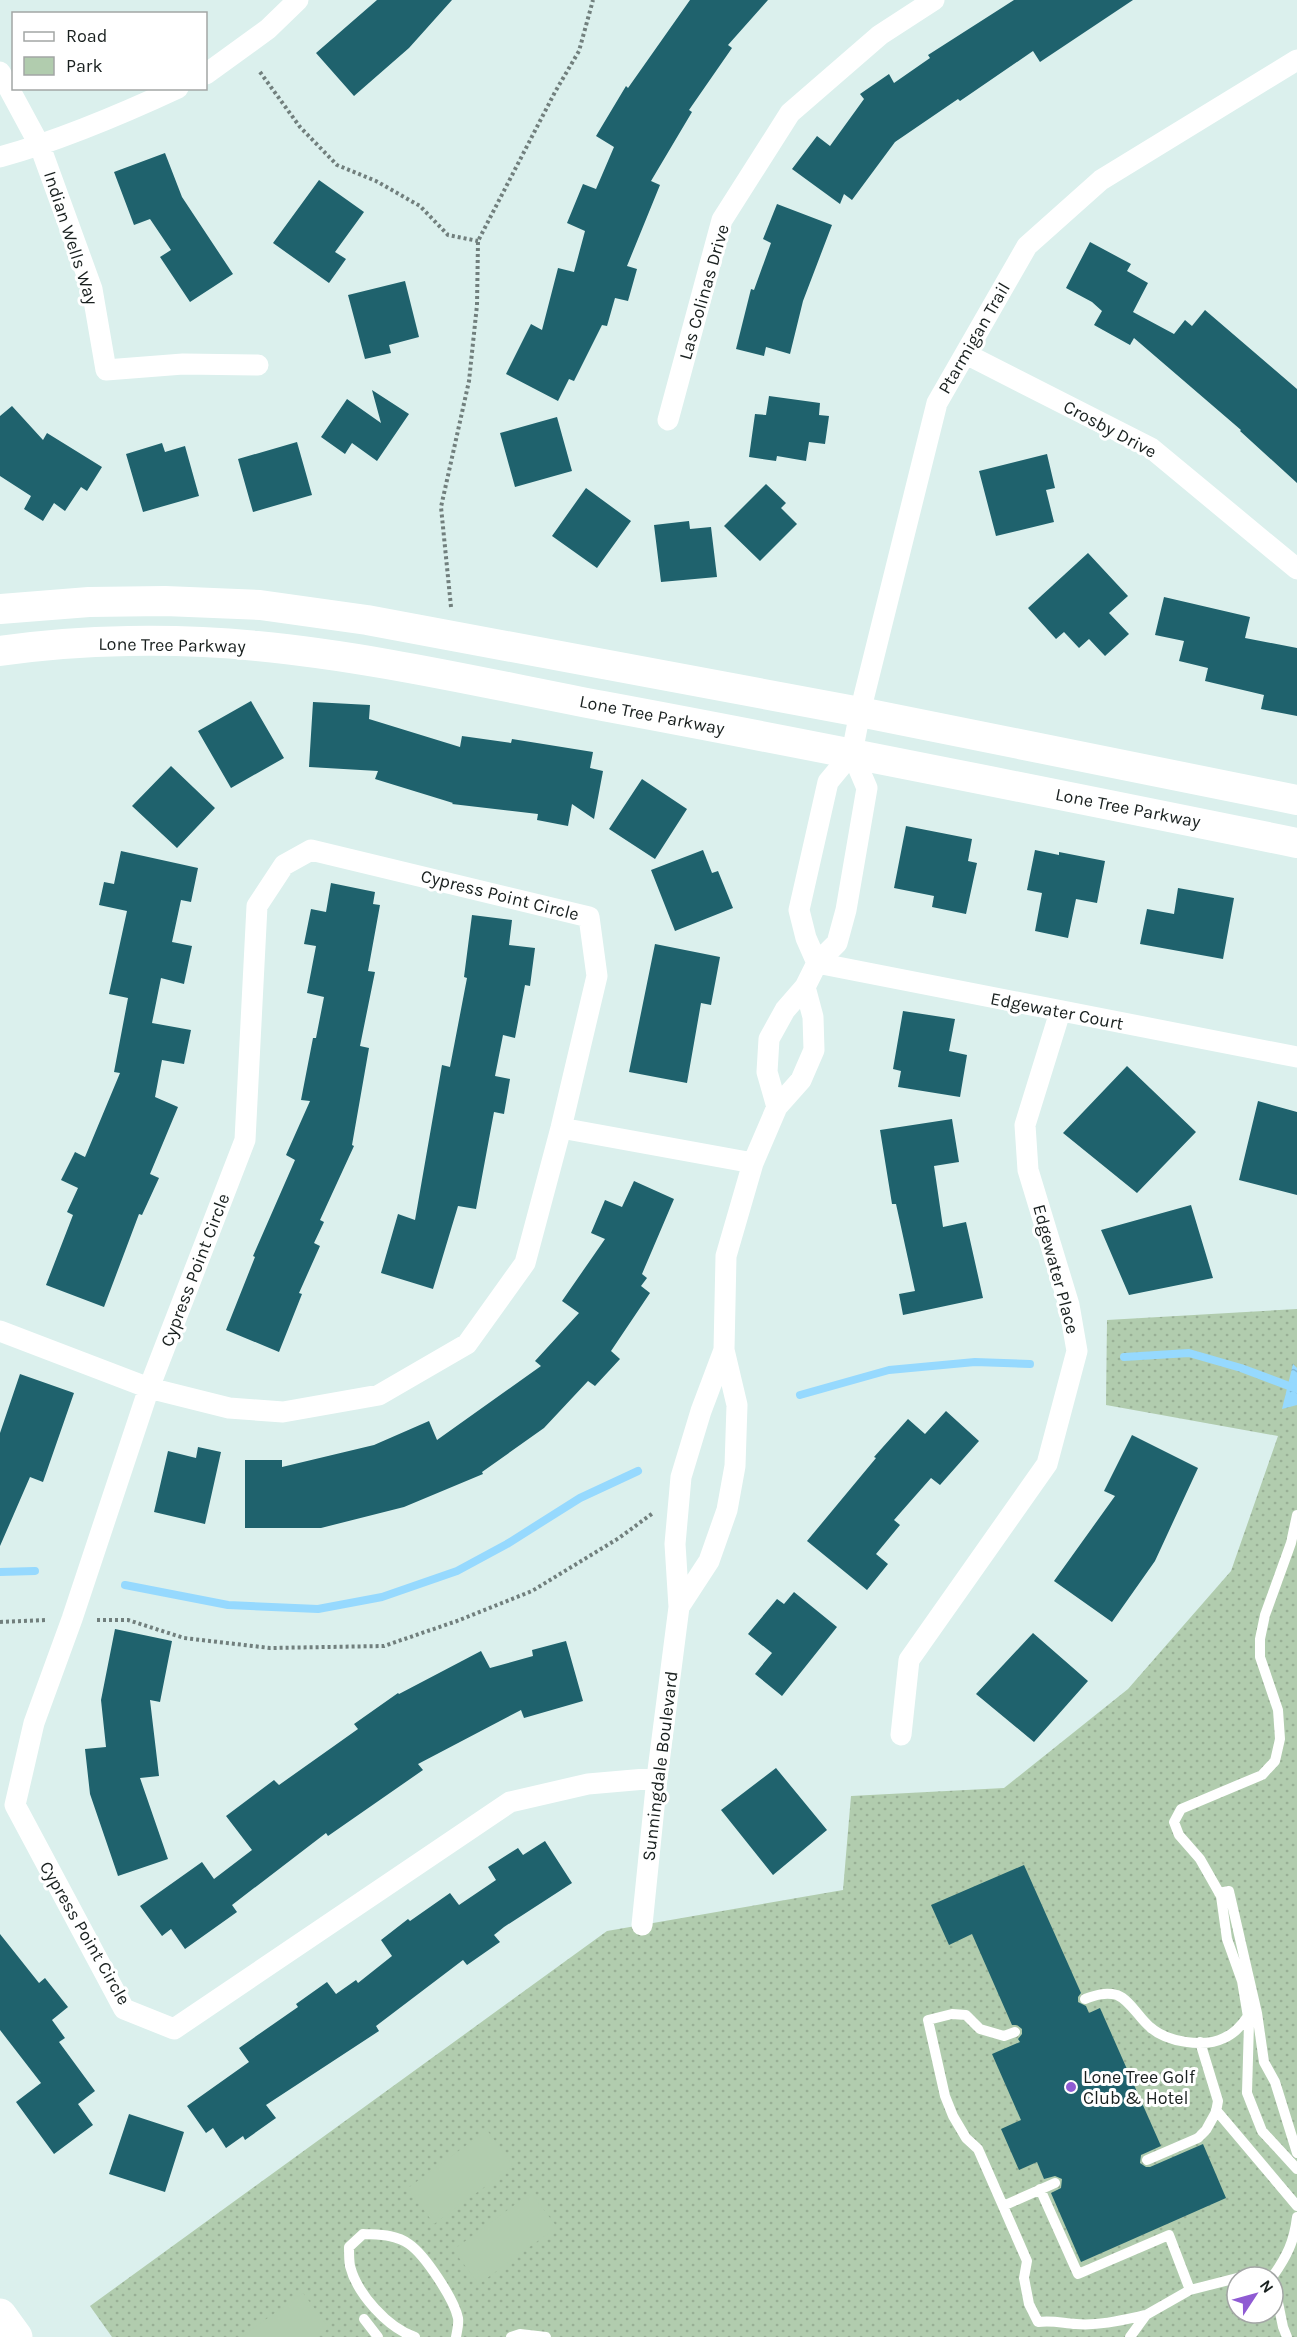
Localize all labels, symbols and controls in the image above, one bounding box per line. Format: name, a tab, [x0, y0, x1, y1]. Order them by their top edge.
legend	[12, 12, 207, 90]
text: Road	[66, 25, 107, 47]
text: Park	[66, 55, 103, 77]
street label: Indian Wells Way	[39, 168, 103, 308]
street label: Las Colinas Drive	[674, 222, 734, 362]
street label: Ptarmigan Trail	[933, 278, 1015, 398]
street label: Crosby Drive	[1060, 395, 1160, 463]
street label: Lone Tree Parkway	[98, 633, 247, 657]
street label: Lone Tree Parkway	[578, 690, 727, 740]
street label: Lone Tree Parkway	[1054, 783, 1203, 833]
street label: Cypress Point Circle	[419, 865, 581, 925]
street label: Edgewater Court	[989, 987, 1126, 1035]
street label: Cypress Point Circle	[156, 1190, 234, 1350]
street label: Edgewater Place	[1028, 1202, 1084, 1336]
street label: Sunningdale Boulevard	[637, 1670, 683, 1862]
street label: Cypress Point Circle	[35, 1857, 135, 2009]
place label: Lone Tree Golf Club & Hotel	[1083, 2066, 1196, 2109]
marker: Lone Tree Golf Club & Hotel	[1064, 2080, 1078, 2094]
north arrow	[1225, 2265, 1285, 2325]
text: N	[1256, 2276, 1278, 2297]

